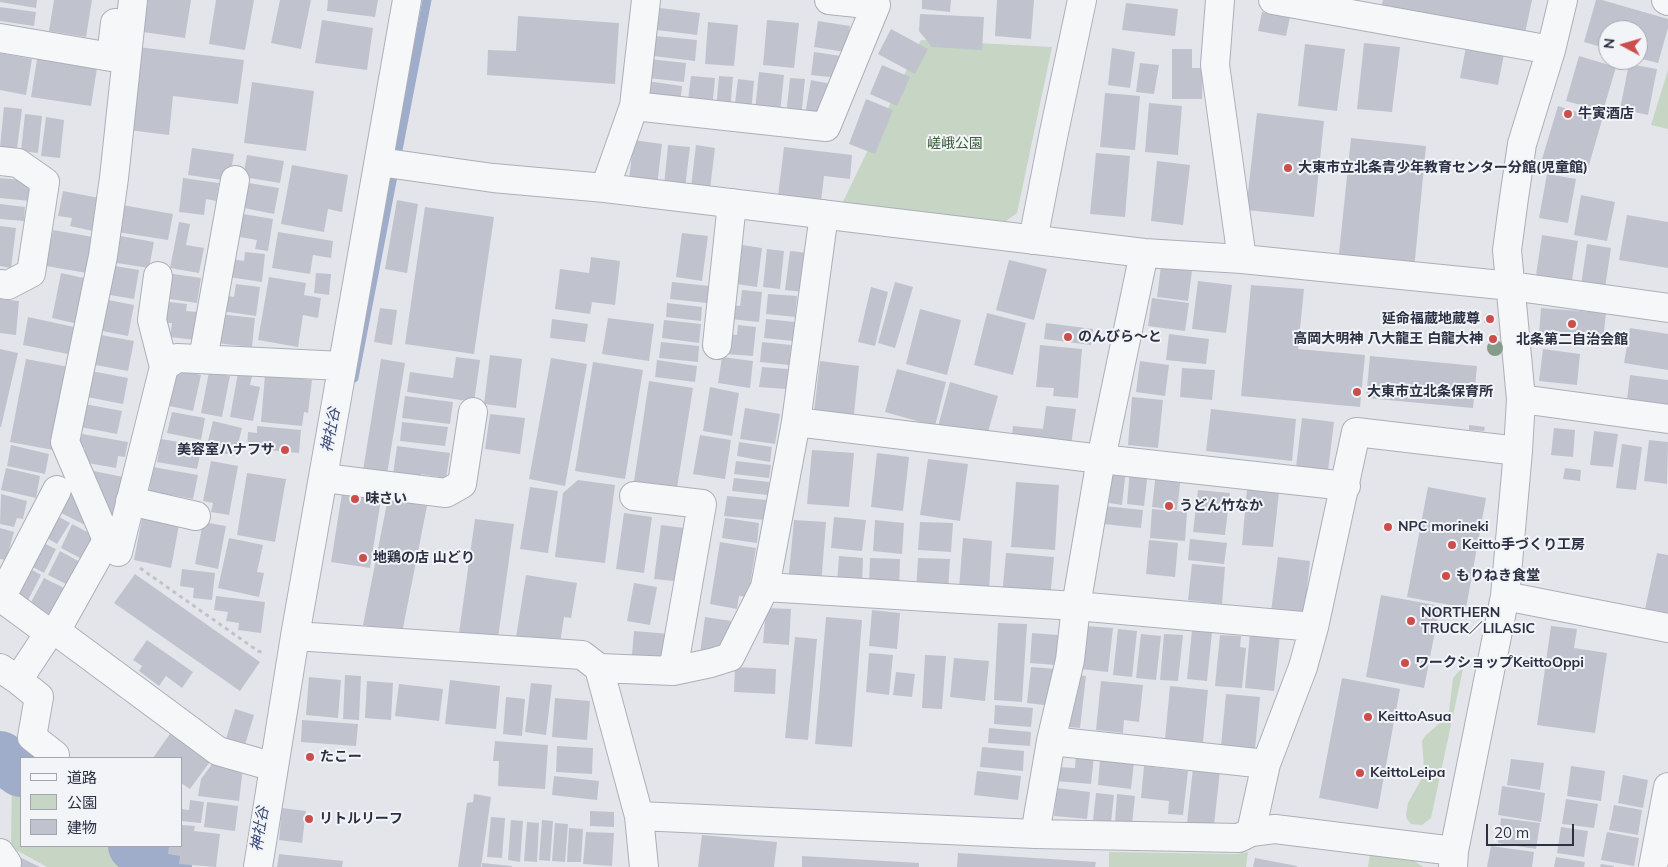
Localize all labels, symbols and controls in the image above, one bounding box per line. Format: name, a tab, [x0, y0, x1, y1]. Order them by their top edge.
north arrow	[1598, 20, 1648, 70]
text: N	[1600, 37, 1619, 50]
place label: 牛寅酒店	[1578, 106, 1634, 122]
marker: 牛寅酒店	[1562, 108, 1574, 120]
park label: 嵯峨公園	[927, 136, 983, 152]
place label: 大東市立北条青少年教育センター分館(児童館)	[1298, 160, 1588, 176]
marker: 大東市立北条青少年教育センター分館(児童館)	[1282, 162, 1294, 174]
place label: 延命福蔵地蔵尊	[1382, 311, 1480, 327]
marker: 延命福蔵地蔵尊	[1484, 313, 1496, 325]
marker: 北条第二自治会館	[1566, 318, 1578, 330]
place label: のんびら～と	[1078, 329, 1162, 345]
marker: のんびら～と	[1062, 331, 1074, 343]
place label: 高岡大明神 八大龍王 白龍大神	[1293, 331, 1483, 347]
place label: 北条第二自治会館	[1516, 332, 1628, 348]
marker: 高岡大明神 八大龍王 白龍大神	[1487, 333, 1499, 345]
place label: 大東市立北条保育所	[1367, 384, 1493, 400]
marker: 大東市立北条保育所	[1351, 386, 1363, 398]
water label: 神社谷	[318, 406, 344, 454]
place label: 美容室ハナフサ	[177, 442, 275, 458]
marker: 美容室ハナフサ	[279, 444, 291, 456]
place label: 味さい	[365, 491, 407, 507]
marker: 味さい	[349, 493, 361, 505]
place label: うどん竹なか	[1179, 498, 1263, 514]
marker: うどん竹なか	[1163, 500, 1175, 512]
place label: NPC morineki	[1398, 519, 1489, 535]
marker: NPC morineki	[1382, 521, 1394, 533]
place label: Keitto手づくり工房	[1462, 537, 1585, 553]
marker: Keitto手づくり工房	[1446, 539, 1458, 551]
place label: 地鶏の店 山どり	[373, 550, 475, 566]
marker: 地鶏の店 山どり	[357, 552, 369, 564]
place label: もりねき食堂	[1456, 568, 1540, 584]
marker: もりねき食堂	[1440, 570, 1452, 582]
place label: NORTHERN TRUCK／LILASIC	[1421, 605, 1535, 638]
marker: NORTHERN TRUCK／LILASIC	[1405, 615, 1417, 627]
place label: ワークショップKeittoOppi	[1415, 655, 1584, 671]
marker: ワークショップKeittoOppi	[1399, 657, 1411, 669]
place label: KeittoAsua	[1378, 709, 1451, 725]
marker: KeittoAsua	[1362, 711, 1374, 723]
place label: たこー	[320, 749, 362, 765]
marker: たこー	[304, 751, 316, 763]
legend	[20, 757, 182, 847]
place label: KeittoLeipa	[1370, 765, 1445, 781]
marker: KeittoLeipa	[1354, 767, 1366, 779]
text: 道路	[67, 768, 97, 787]
text: 公園	[67, 793, 97, 812]
water label: 神社谷	[248, 805, 272, 853]
place label: リトルリーフ	[319, 811, 403, 827]
marker: リトルリーフ	[303, 813, 315, 825]
scale bar	[1488, 814, 1576, 846]
text: 建物	[67, 818, 97, 837]
text: 20 m	[1494, 823, 1529, 842]

